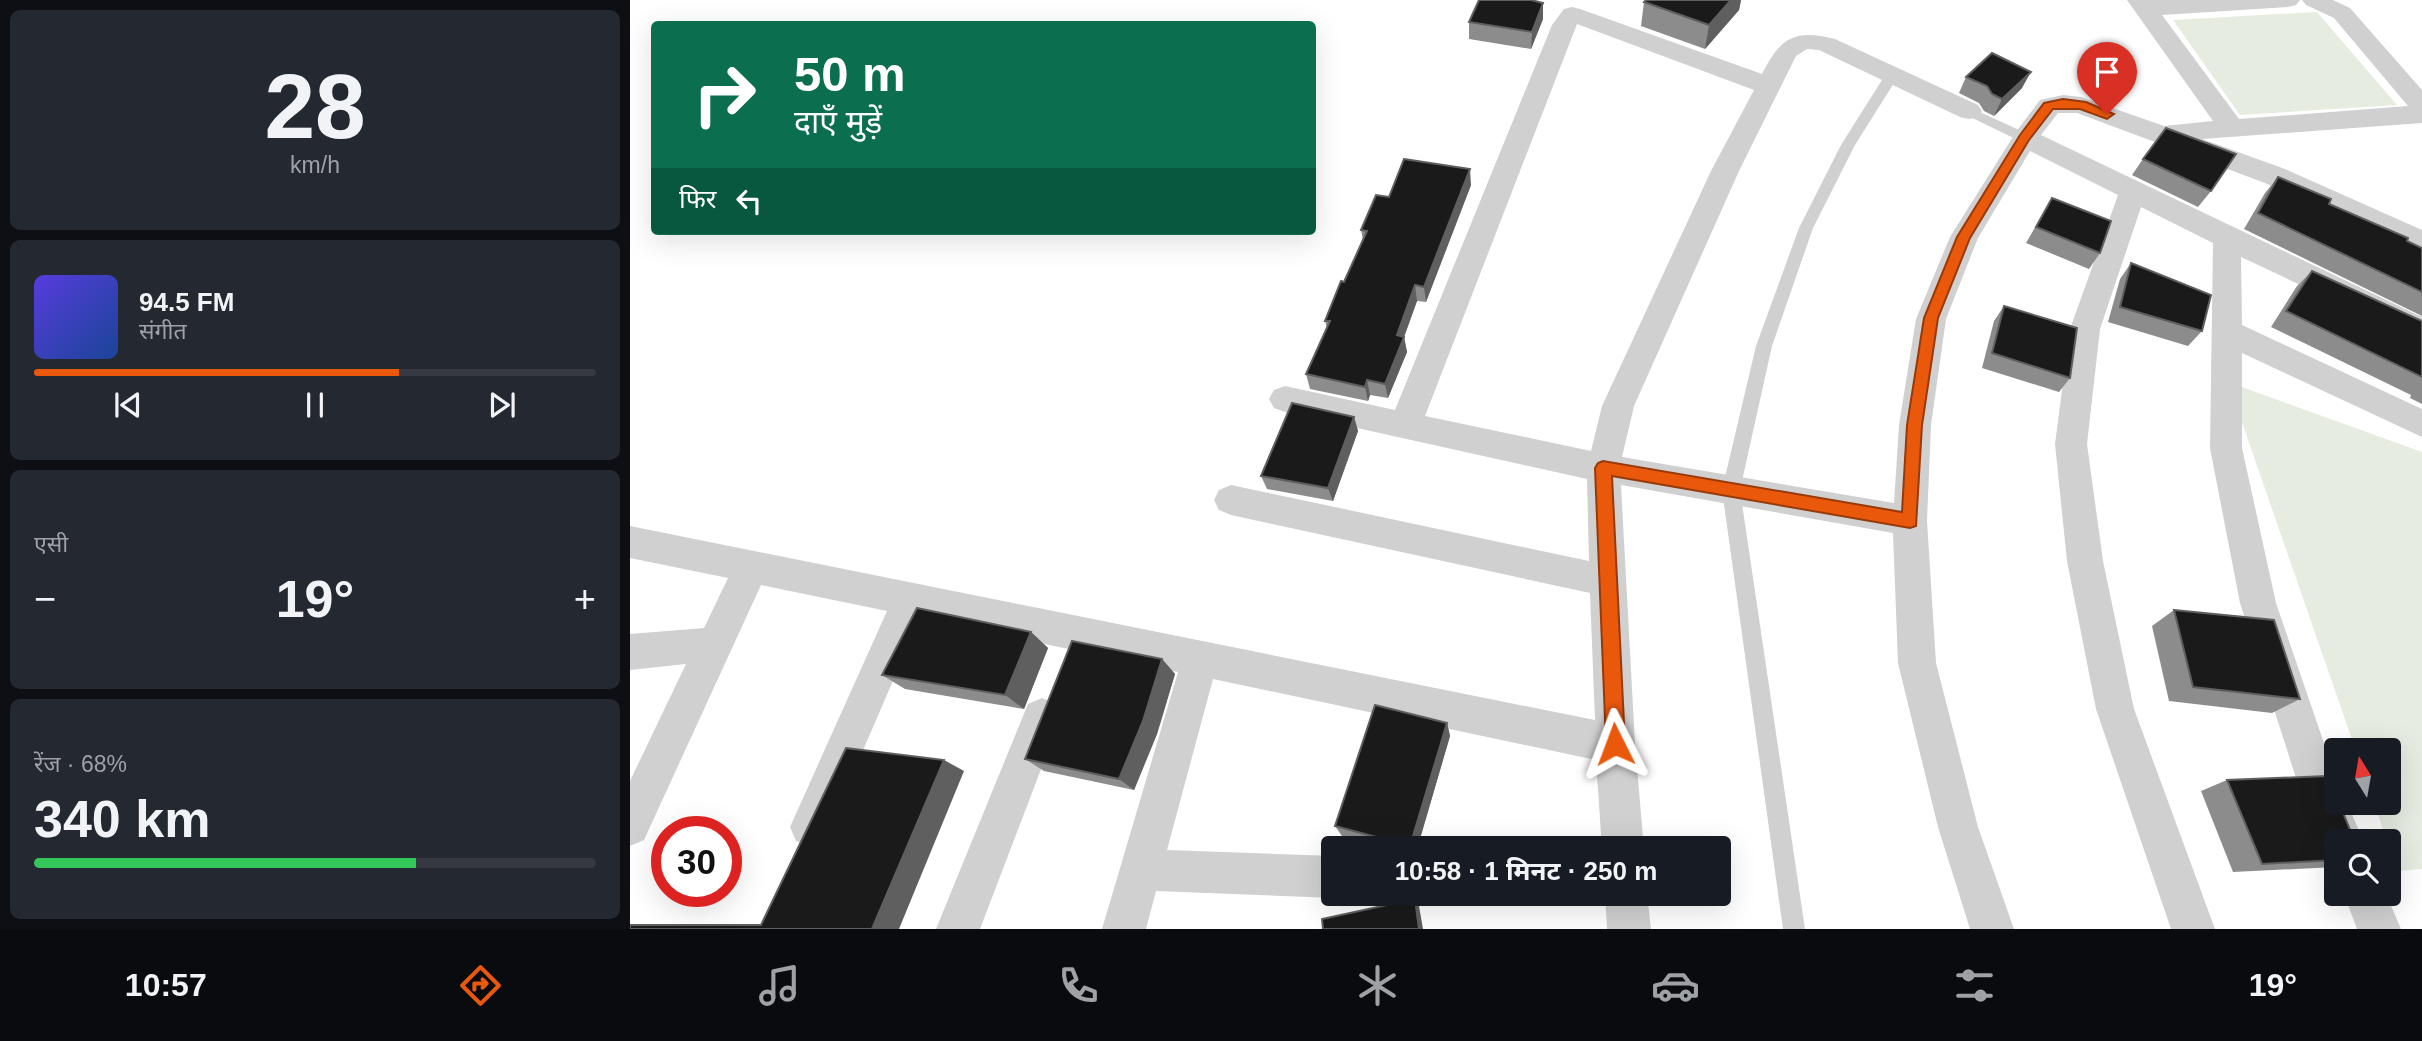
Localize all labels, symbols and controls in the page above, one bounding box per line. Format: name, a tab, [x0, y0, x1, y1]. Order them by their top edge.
pin	[2077, 42, 2137, 114]
text: 50 m	[794, 47, 906, 101]
icon: right	[679, 49, 770, 140]
icon: arrive	[2088, 53, 2126, 91]
text: 28	[264, 56, 366, 157]
text: दाएँ मुड़ें	[794, 104, 882, 140]
text: km/h	[290, 152, 340, 178]
icon: left	[730, 182, 768, 220]
text: फिर	[679, 184, 716, 214]
text: 94.5 FM	[139, 287, 234, 317]
text: संगीत	[139, 318, 187, 344]
icon: previous	[109, 386, 147, 424]
icon: pause	[296, 386, 334, 424]
icon: next	[483, 386, 521, 424]
text: एसी	[34, 531, 68, 557]
text: 19°	[276, 570, 354, 628]
text: −	[34, 578, 56, 620]
text: +	[574, 578, 596, 620]
position arrow	[1578, 707, 1652, 781]
north arrow	[2324, 738, 2401, 816]
map controls	[2324, 738, 2401, 906]
text: रेंज · 68%	[34, 751, 127, 777]
text: 340 km	[34, 790, 210, 848]
speed limit sign: 30	[651, 816, 742, 907]
button: search	[2324, 829, 2401, 906]
text: 10:58 · 1 मिनट · 250 m	[1395, 856, 1657, 886]
icon: directions	[456, 961, 505, 1010]
icon: music	[755, 961, 804, 1010]
icon: phone	[1054, 961, 1103, 1010]
icon: climate	[1353, 961, 1402, 1010]
icon: car	[1651, 961, 1700, 1010]
icon: filters	[1950, 961, 1999, 1010]
text: 10:57	[125, 967, 207, 1003]
text: 19°	[2249, 967, 2297, 1003]

